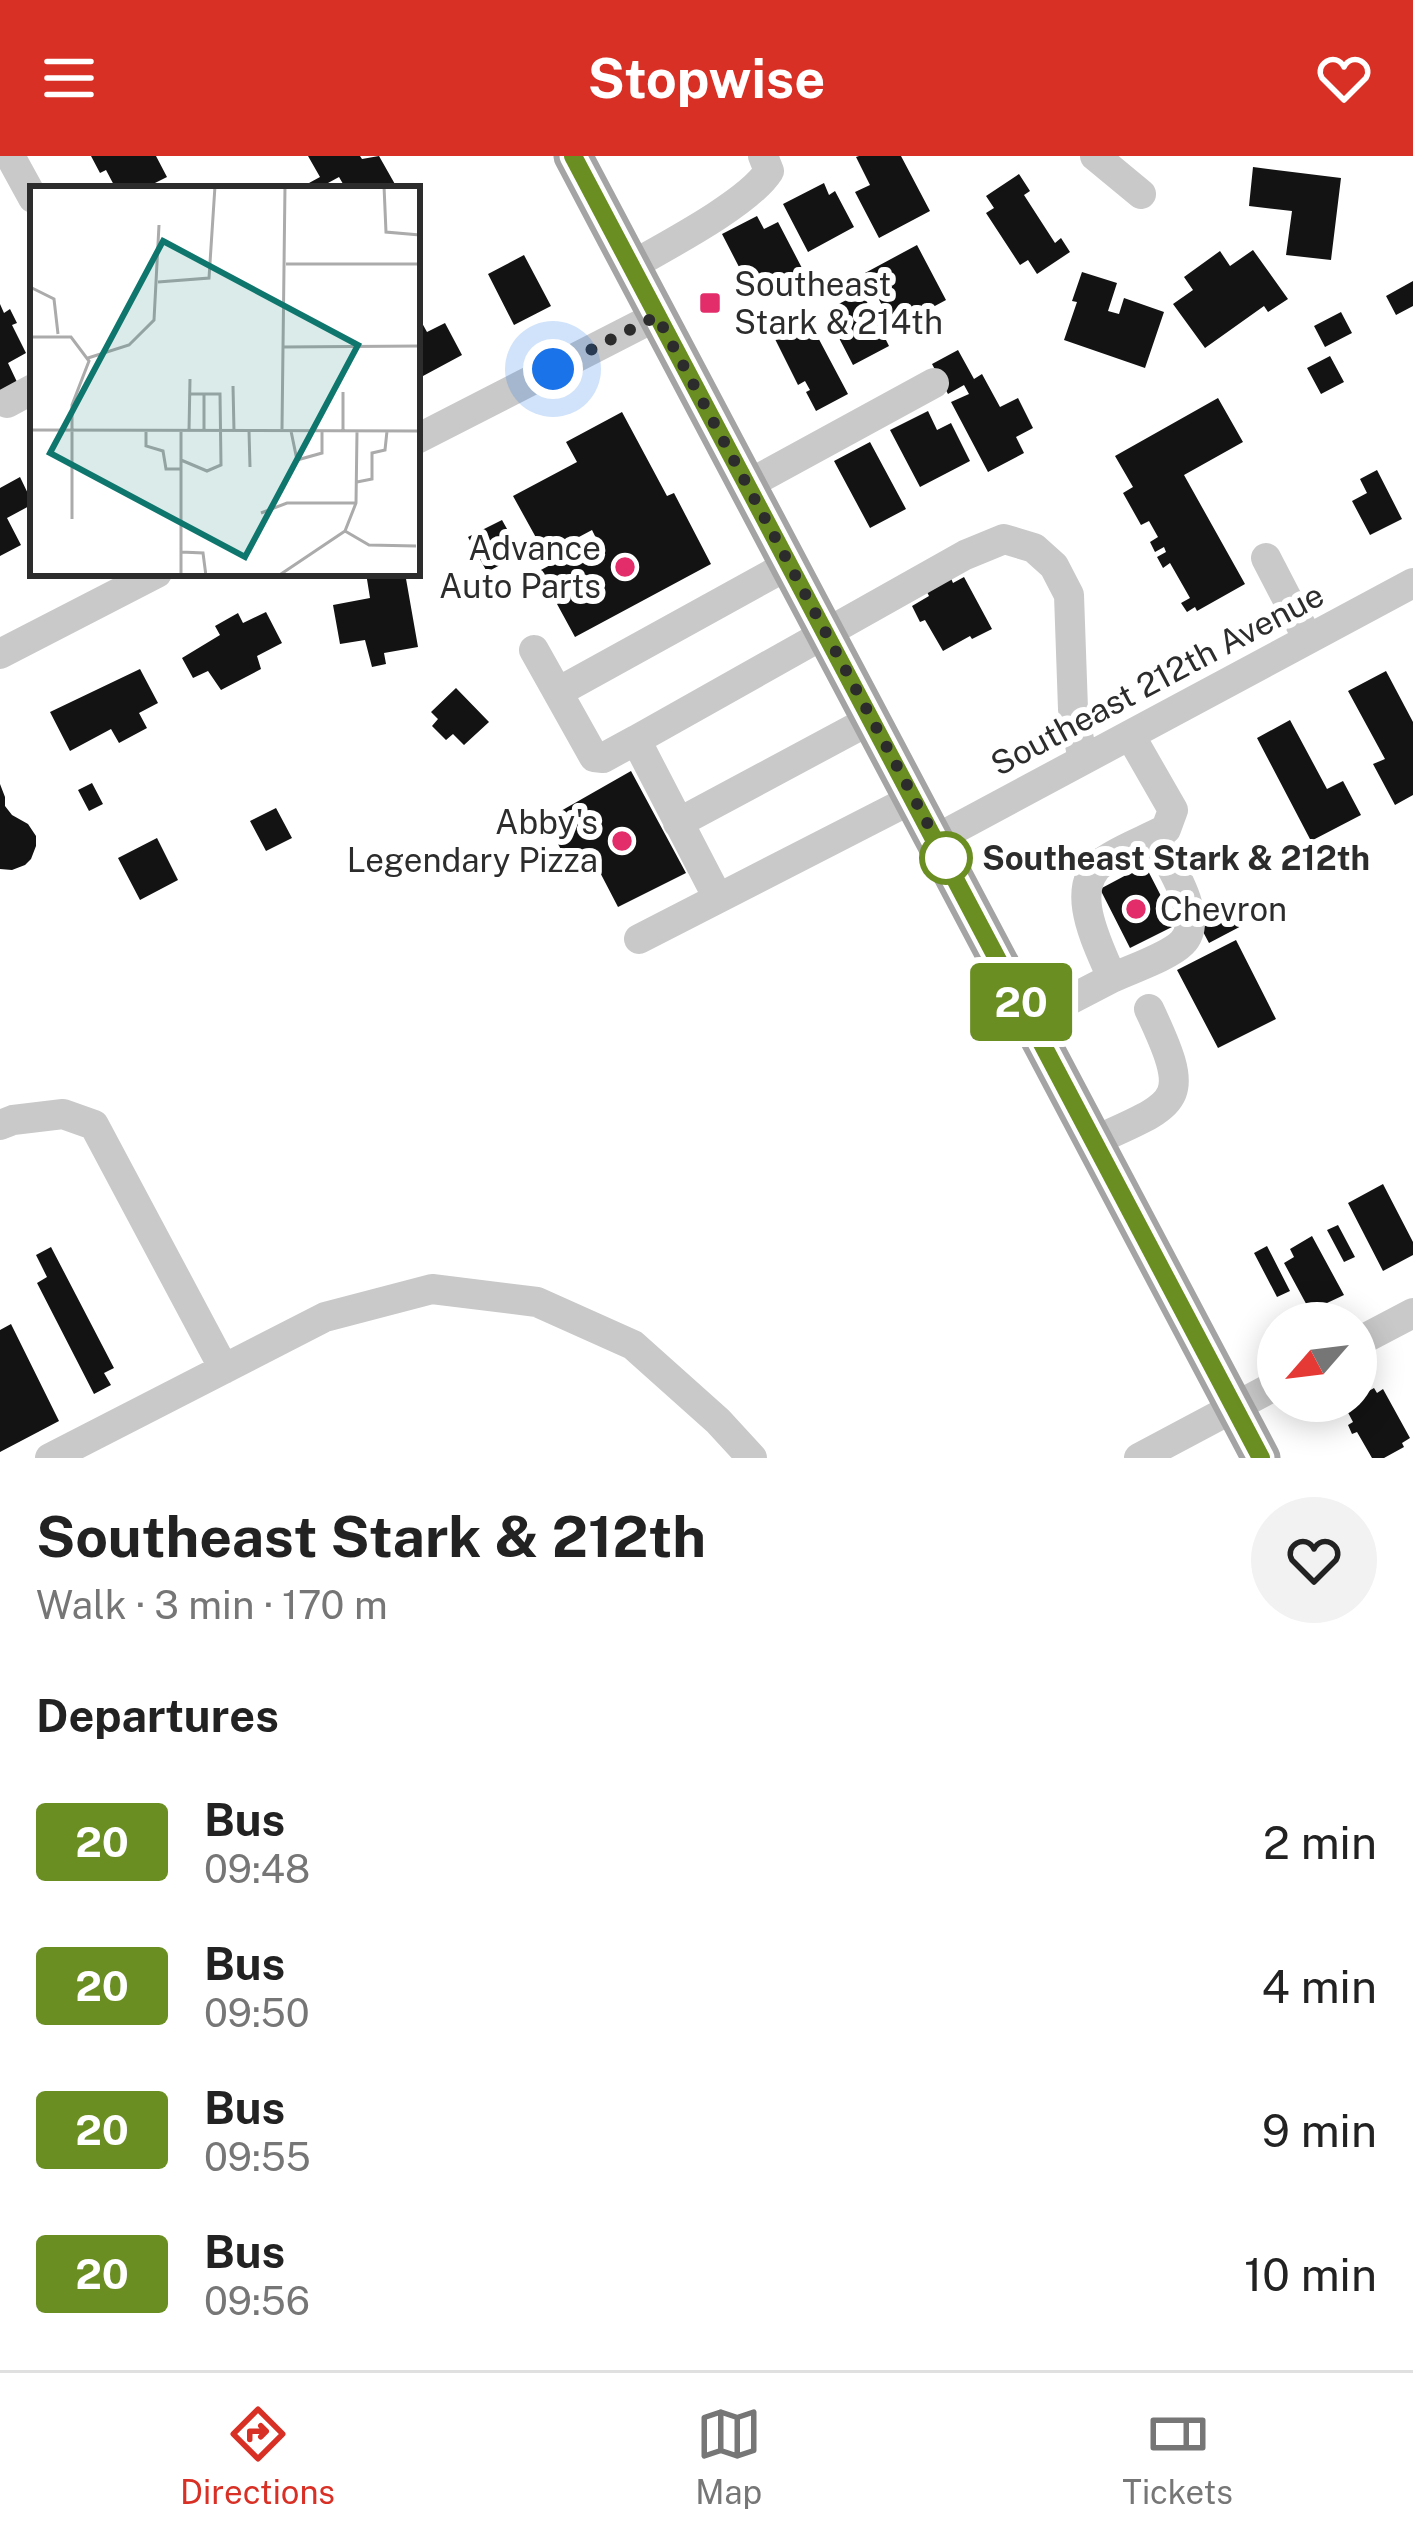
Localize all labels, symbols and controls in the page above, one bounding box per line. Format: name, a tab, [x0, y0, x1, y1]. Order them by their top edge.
icon: menu	[36, 45, 102, 111]
icon: heart	[1311, 45, 1377, 111]
text: Stopwise	[588, 47, 825, 110]
inset map	[30, 186, 420, 576]
place label: Southeast Stark & 214th	[734, 265, 943, 341]
marker: Southeast Stark & 214th	[697, 290, 723, 316]
your location	[523, 339, 583, 399]
place label: Advance Auto Parts	[439, 529, 601, 605]
marker: Advance Auto Parts	[612, 554, 638, 580]
street label: Southeast 212th Avenue	[984, 575, 1330, 783]
place label: Abby's Legendary Pizza	[347, 803, 598, 879]
marker: Abby's Legendary Pizza	[609, 828, 635, 854]
marker: Southeast Stark & 212th	[921, 833, 971, 883]
place label: Southeast Stark & 212th	[982, 839, 1370, 877]
place label: Chevron	[1160, 890, 1287, 928]
marker: Chevron	[1123, 896, 1149, 922]
line badge: 20	[967, 963, 1075, 1041]
text: 20	[994, 977, 1048, 1026]
north arrow	[1257, 1302, 1377, 1422]
map controls	[1257, 1302, 1377, 1422]
button: heart	[1251, 1497, 1377, 1623]
text: Southeast Stark & 212th	[36, 1503, 706, 1570]
text: Walk · 3 min · 170 m	[36, 1582, 388, 1628]
text: Departures	[36, 1689, 279, 1742]
text: Bus	[204, 1793, 285, 1846]
text: 2 min	[1263, 1816, 1377, 1869]
text: 20	[75, 1817, 129, 1866]
text: 09:48	[204, 1846, 310, 1892]
text: Bus	[204, 1937, 285, 1990]
text: 4 min	[1261, 1960, 1377, 2013]
text: 20	[75, 1961, 129, 2010]
text: 09:50	[204, 1990, 310, 2036]
text: Bus	[204, 2081, 285, 2134]
text: 9 min	[1262, 2104, 1377, 2157]
text: 20	[75, 2105, 129, 2154]
text: 09:55	[204, 2134, 311, 2180]
text: Bus	[204, 2225, 285, 2278]
text: 10 min	[1244, 2248, 1377, 2301]
text: 20	[75, 2249, 129, 2298]
text: 09:56	[204, 2278, 310, 2324]
tab: Directions	[180, 2401, 335, 2511]
tab: Map	[695, 2401, 762, 2511]
tab: Tickets	[1122, 2401, 1233, 2511]

